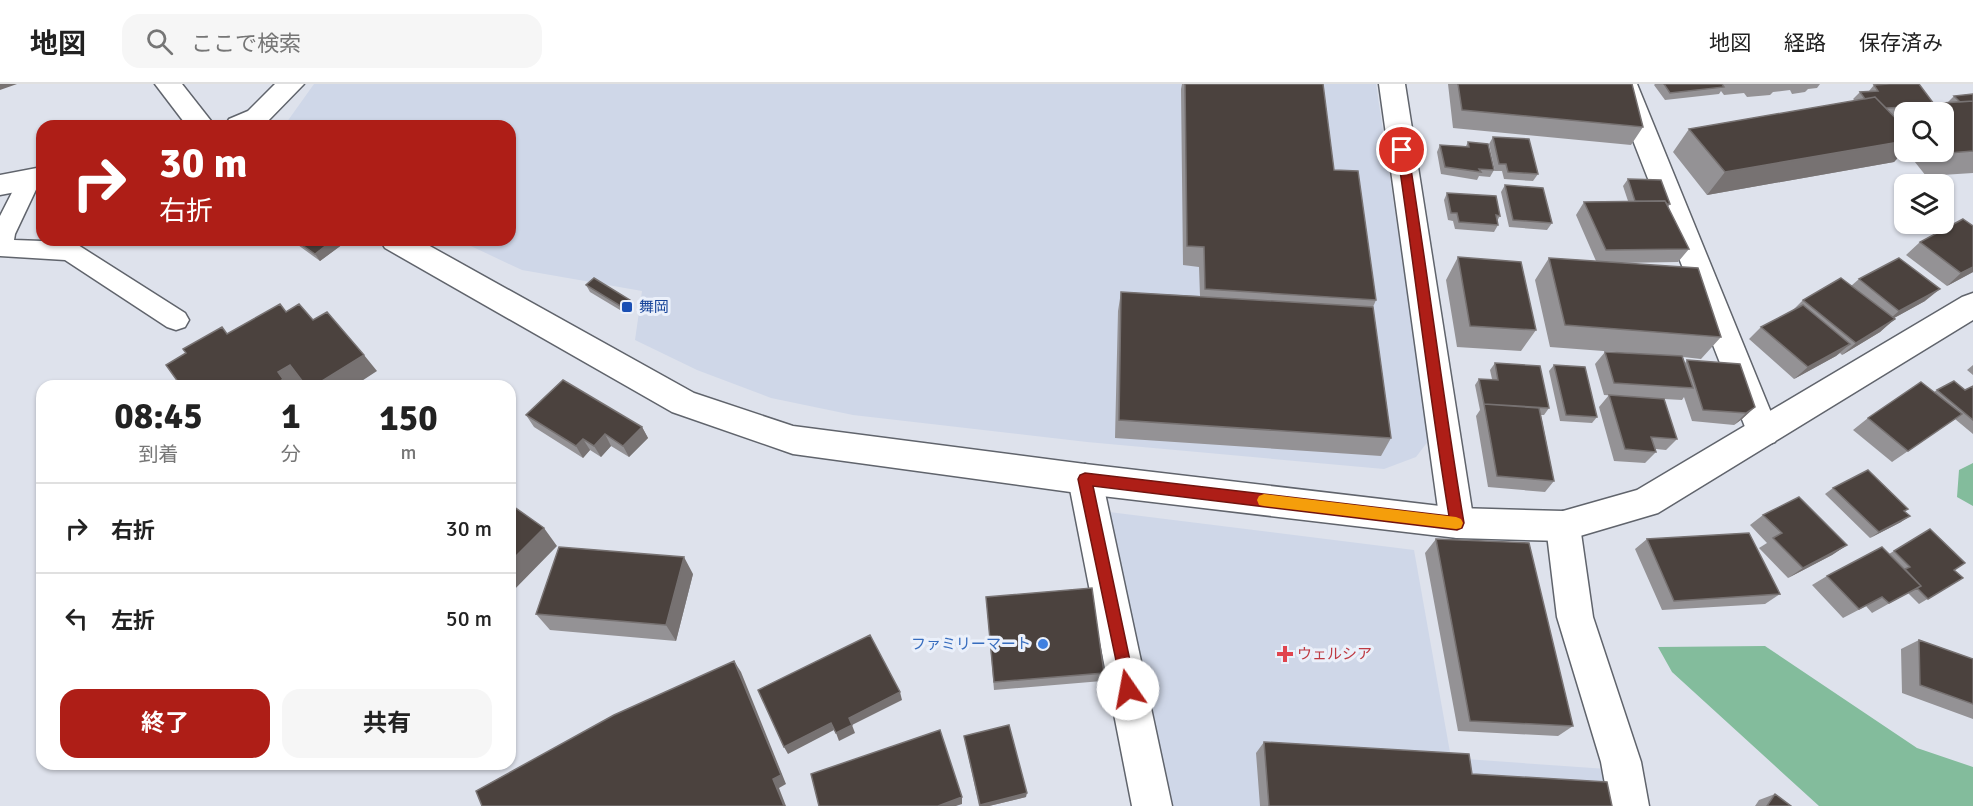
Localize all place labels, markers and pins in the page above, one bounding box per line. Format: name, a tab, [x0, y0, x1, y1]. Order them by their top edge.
pin	[1376, 124, 1427, 175]
place label: 舞岡	[639, 298, 669, 316]
marker: 舞岡	[620, 300, 634, 314]
place label: ファミリーマート	[911, 635, 1031, 653]
marker: ファミリーマート	[1036, 637, 1050, 651]
place label: ウェルシア	[1297, 645, 1372, 663]
marker: ウェルシア	[1278, 647, 1292, 661]

